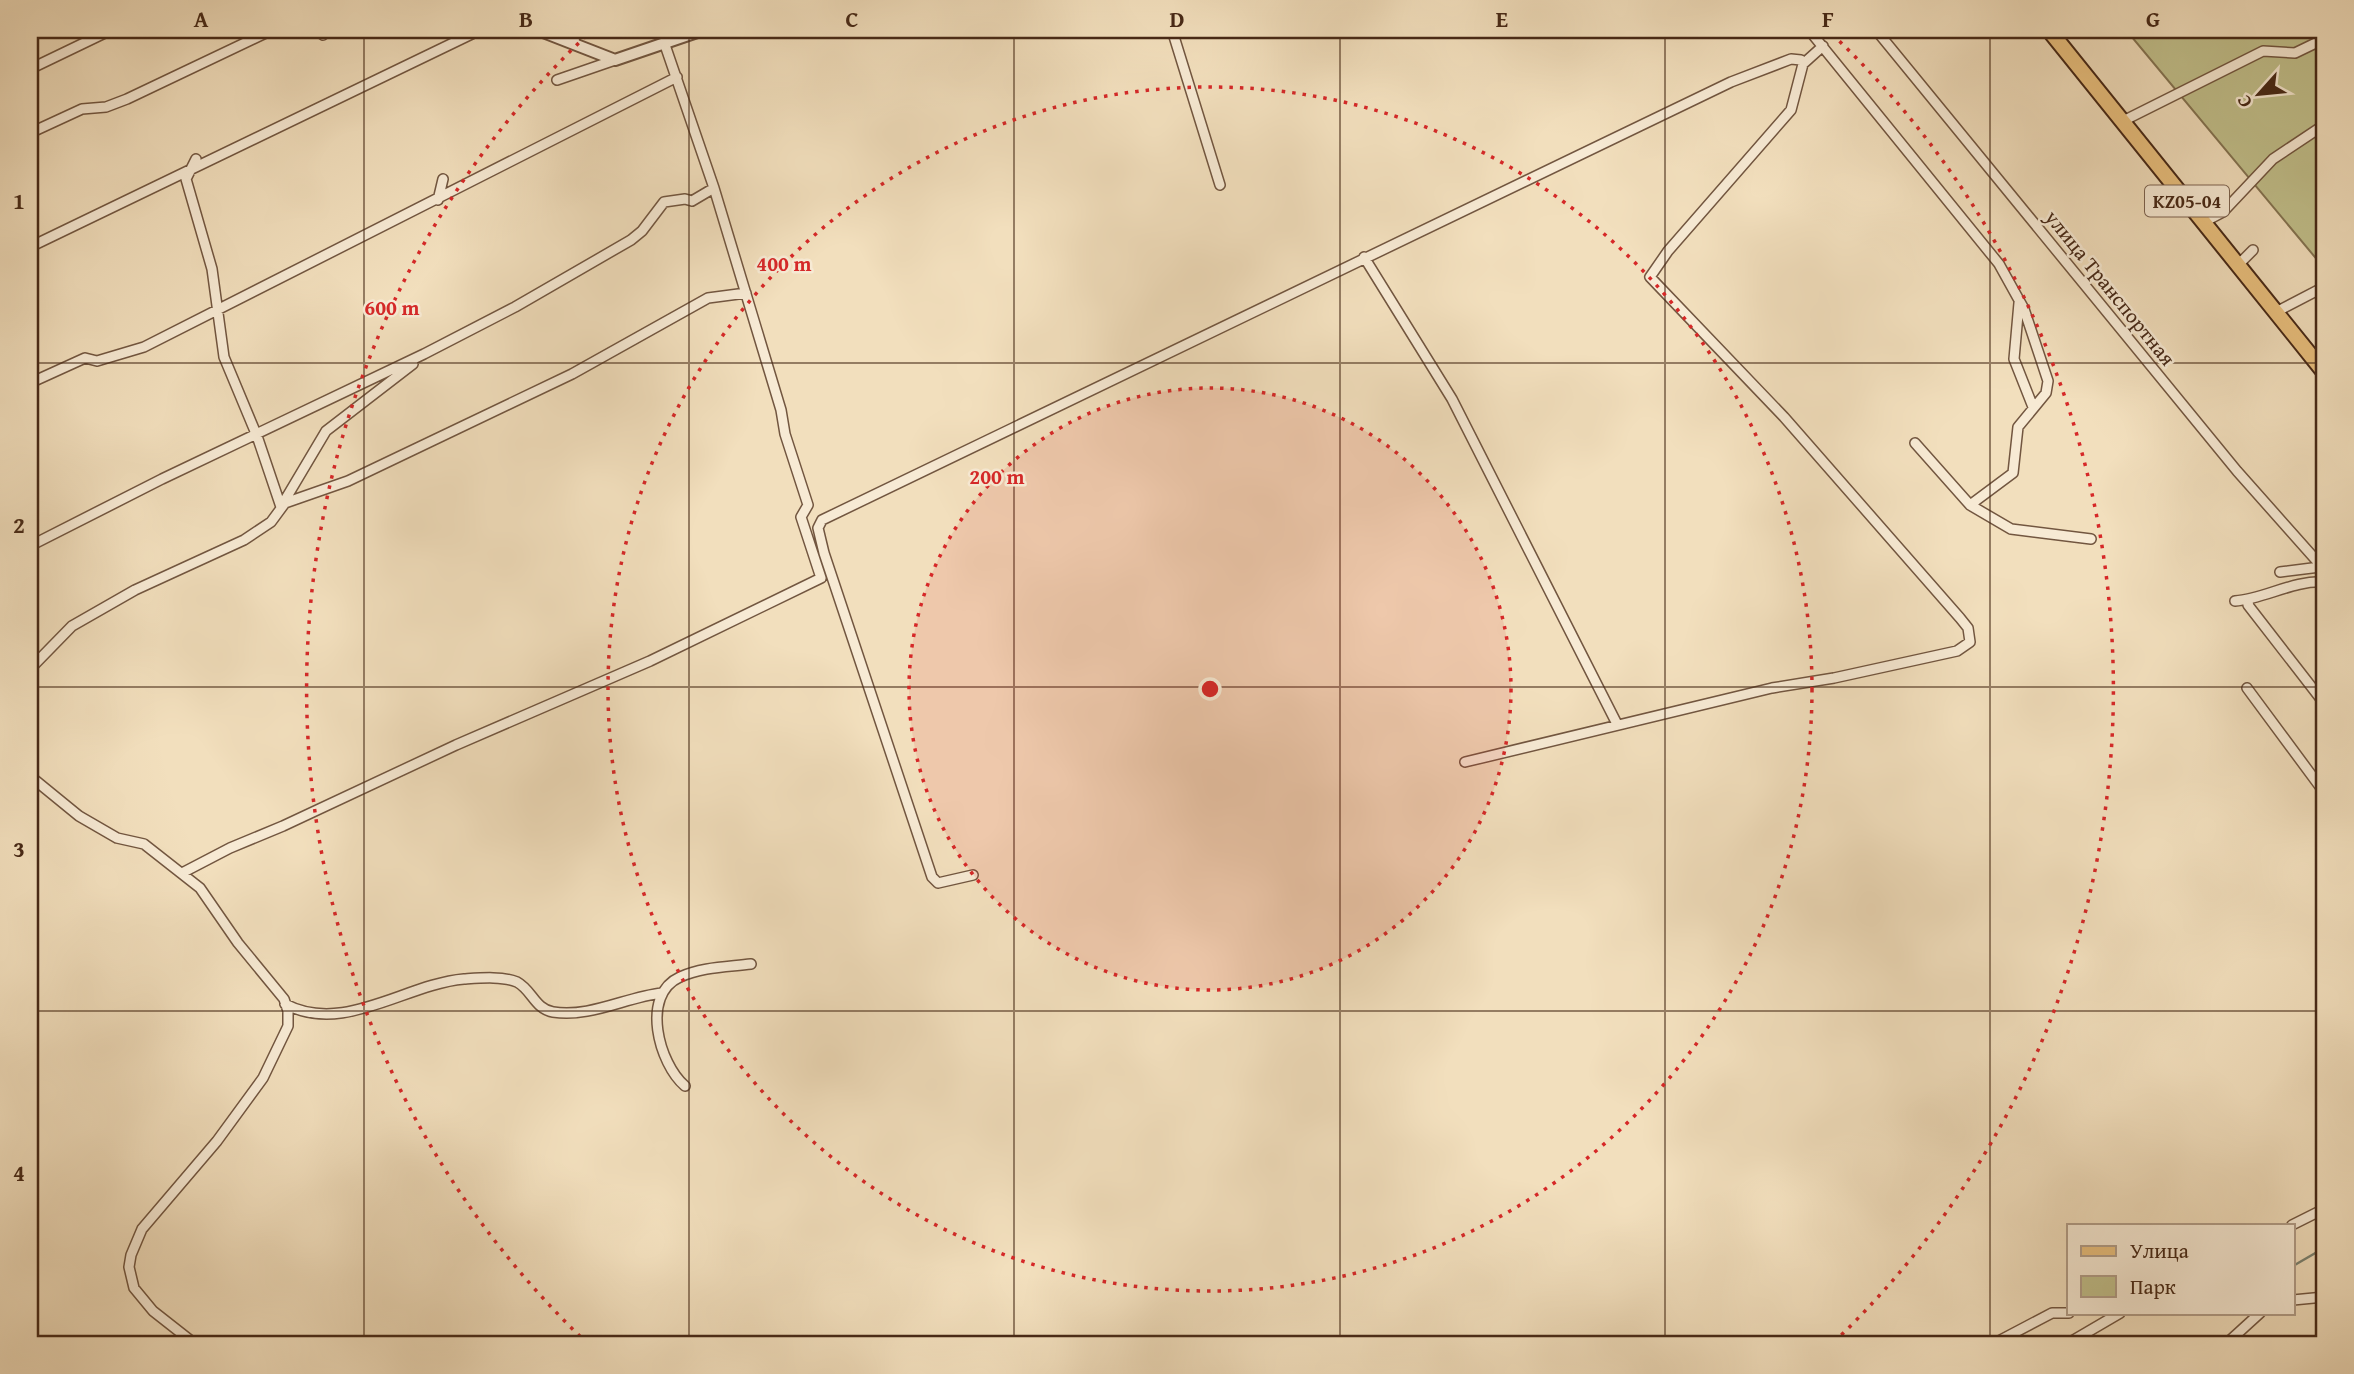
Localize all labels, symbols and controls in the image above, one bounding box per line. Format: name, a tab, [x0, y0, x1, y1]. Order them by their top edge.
text: A	[194, 2, 209, 35]
text: B	[519, 2, 533, 35]
text: C	[845, 2, 859, 35]
text: D	[1170, 2, 1185, 35]
text: E	[1496, 2, 1508, 35]
text: F	[1822, 2, 1834, 35]
text: G	[2146, 2, 2160, 35]
north arrow	[2224, 60, 2294, 130]
text: С	[2229, 90, 2259, 113]
text: 1	[13, 184, 25, 217]
road number: KZ05-04	[2145, 186, 2229, 216]
street label: улица Транспортная	[2037, 202, 2183, 373]
text: 400 m	[756, 248, 812, 279]
text: 600 m	[364, 292, 420, 323]
text: 200 m	[969, 461, 1025, 492]
text: 2	[13, 508, 25, 541]
centre of rings	[1198, 677, 1222, 701]
text: 3	[13, 832, 25, 865]
text: 4	[13, 1156, 25, 1189]
legend	[2067, 1224, 2294, 1314]
text: Улица	[2130, 1235, 2189, 1266]
text: Парк	[2130, 1271, 2176, 1302]

